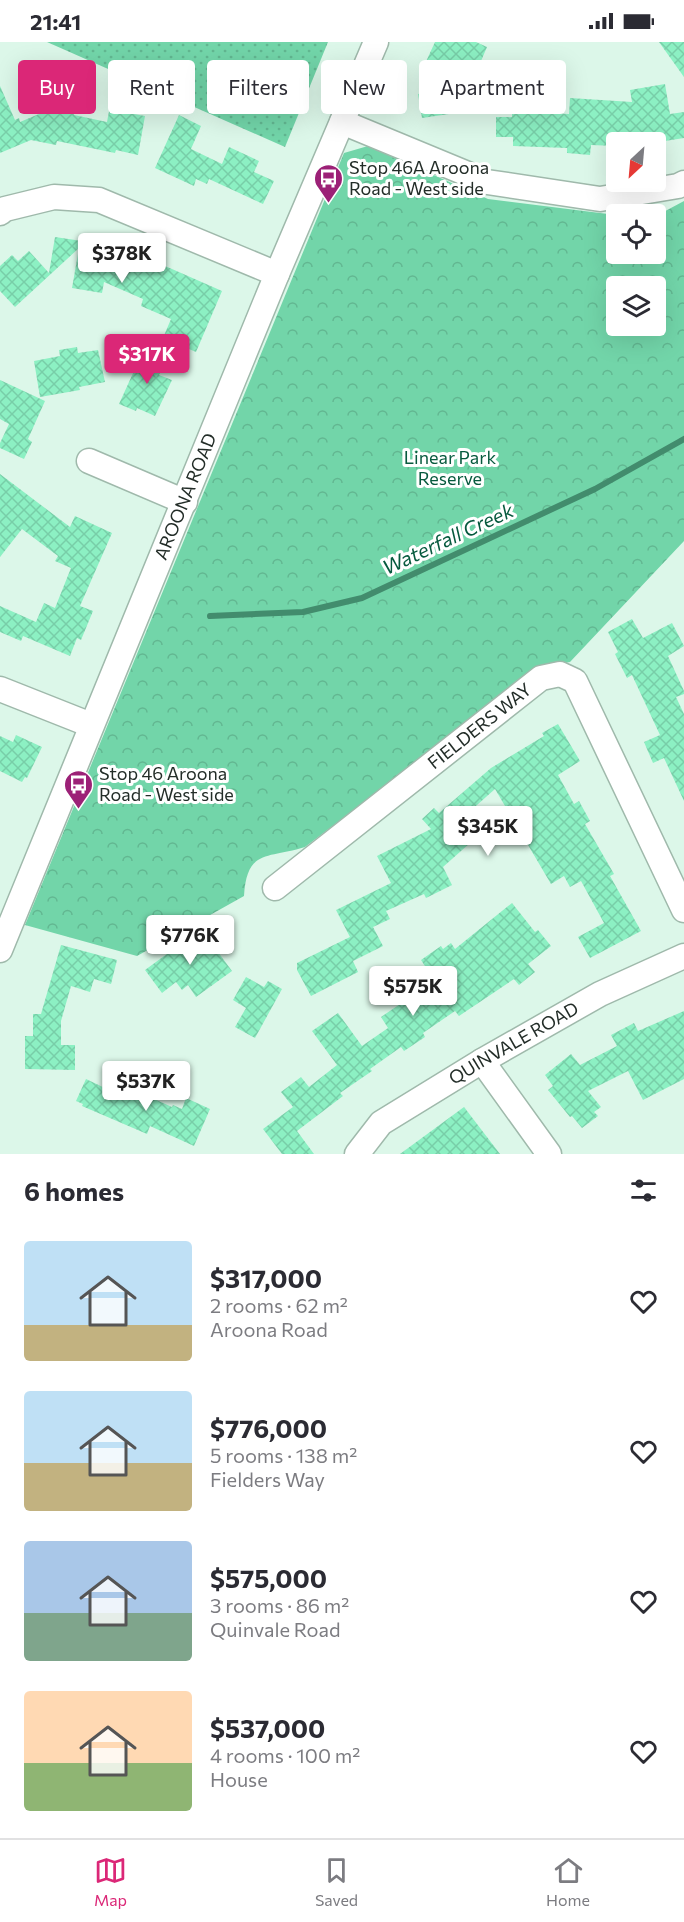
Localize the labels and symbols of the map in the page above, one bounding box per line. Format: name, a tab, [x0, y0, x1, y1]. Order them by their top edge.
north arrow	[606, 132, 666, 192]
place label: Stop 46A Aroona Road - West side	[349, 156, 489, 199]
bus stop icon: Stop 46A Aroona Road - West side	[312, 162, 344, 204]
pin: $378K	[80, 233, 164, 284]
pin: $317K	[105, 334, 189, 385]
street label: AROONA ROAD	[149, 430, 221, 563]
park label: Linear Park Reserve	[404, 446, 496, 489]
water label: Waterfall Creek	[378, 497, 518, 579]
street label: FIELDERS WAY	[423, 678, 536, 773]
place label: Stop 46 Aroona Road - West side	[99, 762, 234, 805]
bus stop icon: Stop 46 Aroona Road - West side	[62, 768, 94, 810]
pin: $345K	[446, 806, 530, 857]
pin: $776K	[148, 915, 232, 966]
pin: $575K	[371, 966, 455, 1017]
street label: QUINVALE ROAD	[444, 997, 582, 1089]
pin: $537K	[104, 1061, 188, 1112]

